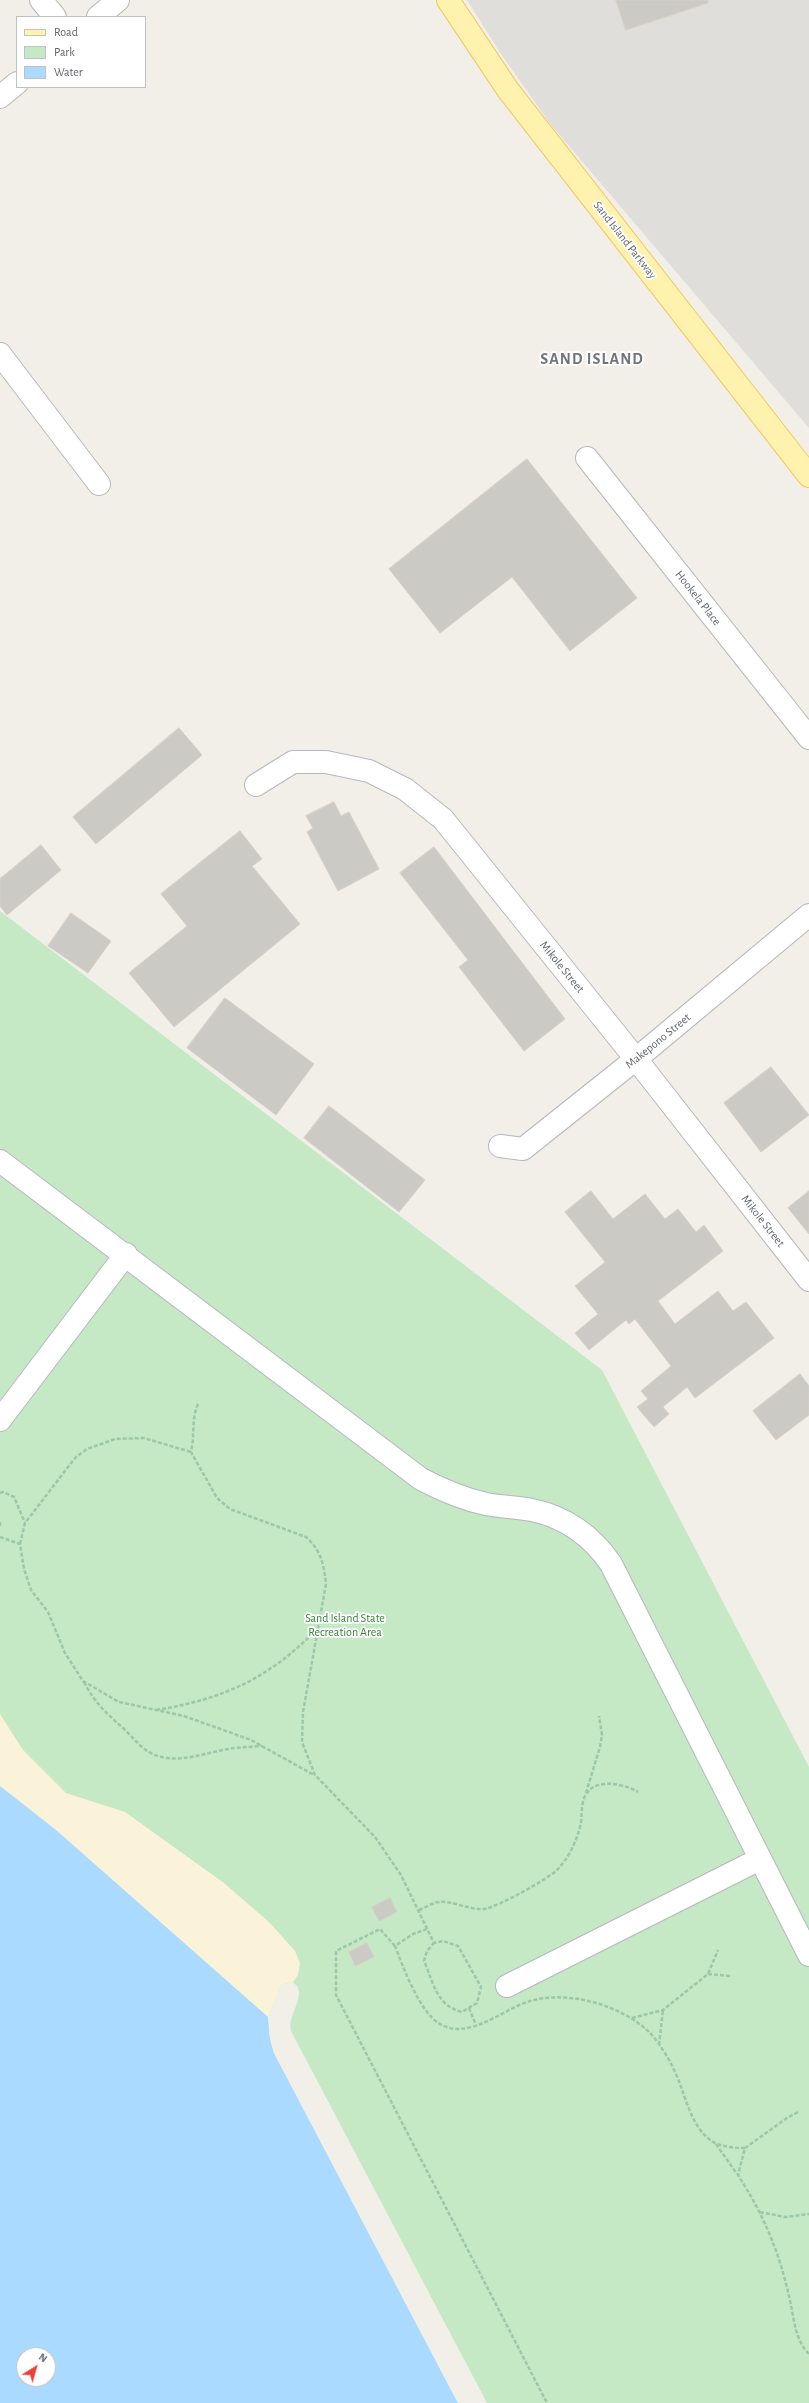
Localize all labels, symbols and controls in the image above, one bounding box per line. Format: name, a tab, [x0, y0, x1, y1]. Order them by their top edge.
legend	[16, 16, 146, 88]
text: Road	[54, 26, 78, 38]
text: Park	[54, 46, 75, 58]
text: Water	[54, 66, 83, 78]
street label: Sand Island Parkway	[590, 198, 660, 282]
district label: SAND ISLAND	[540, 349, 644, 369]
street label: Hookela Place	[672, 568, 724, 628]
street label: Mikole Street	[537, 938, 587, 996]
street label: Makepono Street	[622, 1010, 694, 1072]
street label: Mikole Street	[738, 1192, 788, 1250]
park label: Sand Island State Recreation Area	[305, 1611, 385, 1639]
north arrow	[16, 2347, 56, 2387]
text: N	[37, 2351, 49, 2365]

